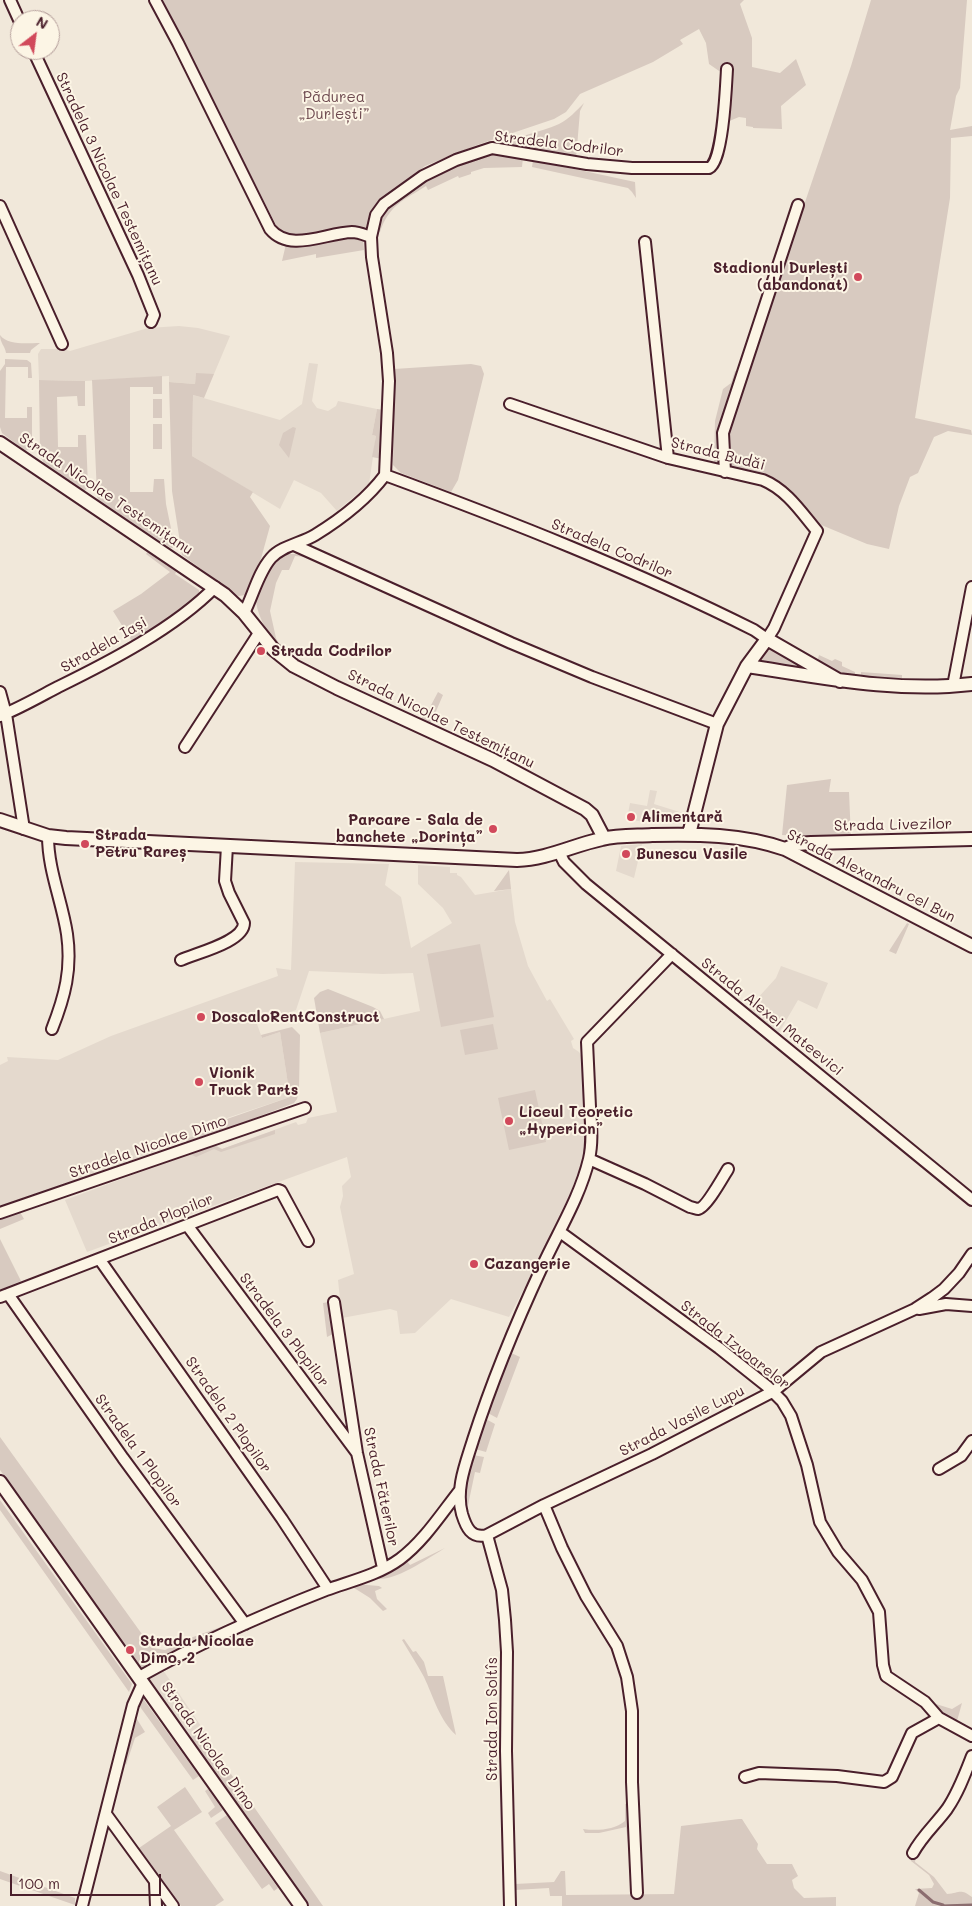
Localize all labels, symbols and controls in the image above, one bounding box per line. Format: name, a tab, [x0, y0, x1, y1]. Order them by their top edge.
north arrow	[10, 10, 60, 60]
text: N	[33, 12, 52, 33]
street label: Stradela 3 Nicolae Testemițanu	[52, 70, 166, 288]
park label: Pădurea „Durlești”	[298, 88, 370, 123]
street label: Stradela Codrilor	[493, 127, 625, 161]
place label: Stadionul Durlești (abandonat)	[713, 259, 848, 294]
marker: Stadionul Durlești (abandonat)	[852, 271, 864, 283]
street label: Strada Nicolae Testemițanu	[16, 429, 196, 559]
street label: Strada Budăi	[669, 434, 767, 474]
street label: Stradela Codrilor	[549, 515, 675, 583]
street label: Stradela Iași	[58, 613, 150, 677]
place label: Strada Codrilor	[271, 642, 392, 660]
marker: Strada Codrilor	[255, 645, 267, 657]
street label: Strada Nicolae Testemițanu	[344, 666, 538, 772]
place label: Alimentară	[641, 808, 723, 826]
place label: Parcare - Sala de banchete „Dorința”	[336, 811, 483, 846]
marker: Alimentară	[625, 811, 637, 823]
street label: Strada Livezilor	[834, 815, 952, 835]
marker: Parcare - Sala de banchete „Dorința”	[487, 823, 499, 835]
place label: Strada Petru Rareș	[95, 826, 187, 861]
street label: Strada Alexandru cel Bun	[784, 826, 958, 926]
marker: Strada Petru Rareș	[79, 838, 91, 850]
place label: Bunescu Vasile	[636, 845, 748, 863]
marker: Bunescu Vasile	[620, 848, 632, 860]
street label: Strada Alexei Mateevici	[697, 954, 847, 1080]
place label: DoscaloRentConstruct	[211, 1008, 379, 1026]
marker: DoscaloRentConstruct	[195, 1011, 207, 1023]
place label: Vionik Truck Parts	[209, 1064, 298, 1099]
marker: Vionik Truck Parts	[193, 1076, 205, 1088]
place label: Liceul Teoretic „Hyperion”	[519, 1103, 633, 1138]
street label: Stradela Nicolae Dimo	[67, 1112, 229, 1182]
marker: Liceul Teoretic „Hyperion”	[503, 1115, 515, 1127]
street label: Strada Plopilor	[106, 1190, 216, 1248]
place label: Cazangerie	[484, 1255, 570, 1273]
marker: Cazangerie	[468, 1258, 480, 1270]
street label: Stradela 3 Plopilor	[235, 1269, 333, 1391]
street label: Strada Izvoarelor	[677, 1297, 793, 1393]
street label: Stradela 2 Plopilor	[181, 1353, 275, 1477]
street label: Strada Vasile Lupu	[617, 1382, 747, 1460]
street label: Stradela 1 Plopilor	[91, 1391, 185, 1511]
street label: Strada Făterilor	[360, 1426, 402, 1548]
place label: Strada Nicolae Dimo, 2	[140, 1632, 254, 1667]
marker: Strada Nicolae Dimo, 2	[124, 1644, 136, 1656]
street label: Strada Ion Soltîs	[483, 1657, 501, 1781]
street label: Strada Nicolae Dimo	[157, 1679, 259, 1813]
scale bar	[12, 1864, 164, 1896]
text: 100 m	[18, 1873, 60, 1893]

